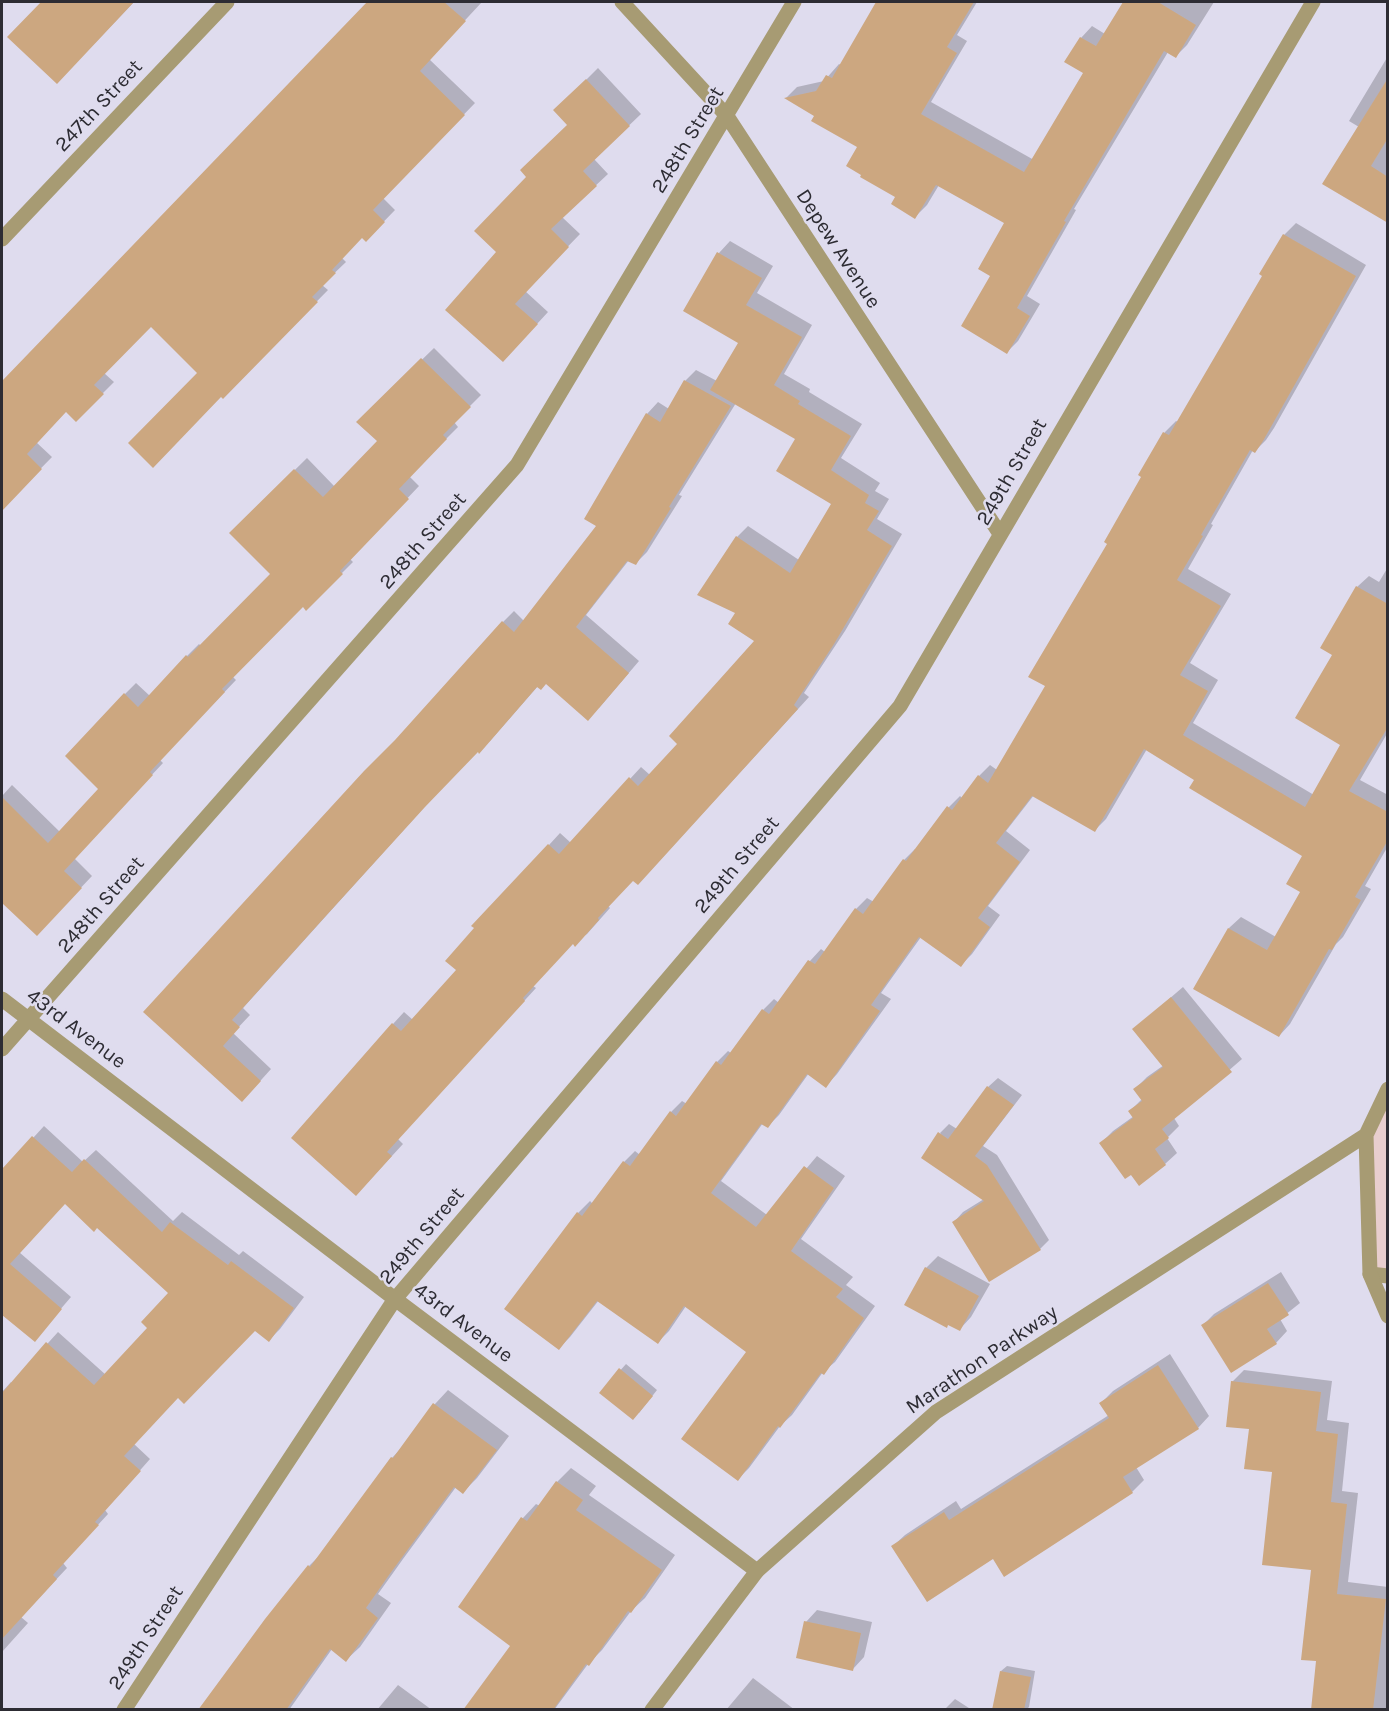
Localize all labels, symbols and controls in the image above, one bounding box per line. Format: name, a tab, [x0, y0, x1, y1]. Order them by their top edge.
street label: 247th Street	[50, 55, 148, 157]
street label: 248th Street	[646, 82, 730, 198]
street label: Depew Avenue	[790, 185, 886, 313]
street label: 249th Street	[971, 414, 1053, 530]
street label: 248th Street	[374, 487, 472, 595]
street label: 249th Street	[689, 811, 785, 919]
street label: 248th Street	[52, 851, 150, 959]
street label: 43rd Avenue	[21, 983, 131, 1075]
street label: 249th Street	[374, 1182, 470, 1290]
street label: 43rd Avenue	[408, 1277, 518, 1369]
street label: Marathon Parkway	[901, 1300, 1063, 1420]
street label: 249th Street	[103, 1581, 189, 1695]

